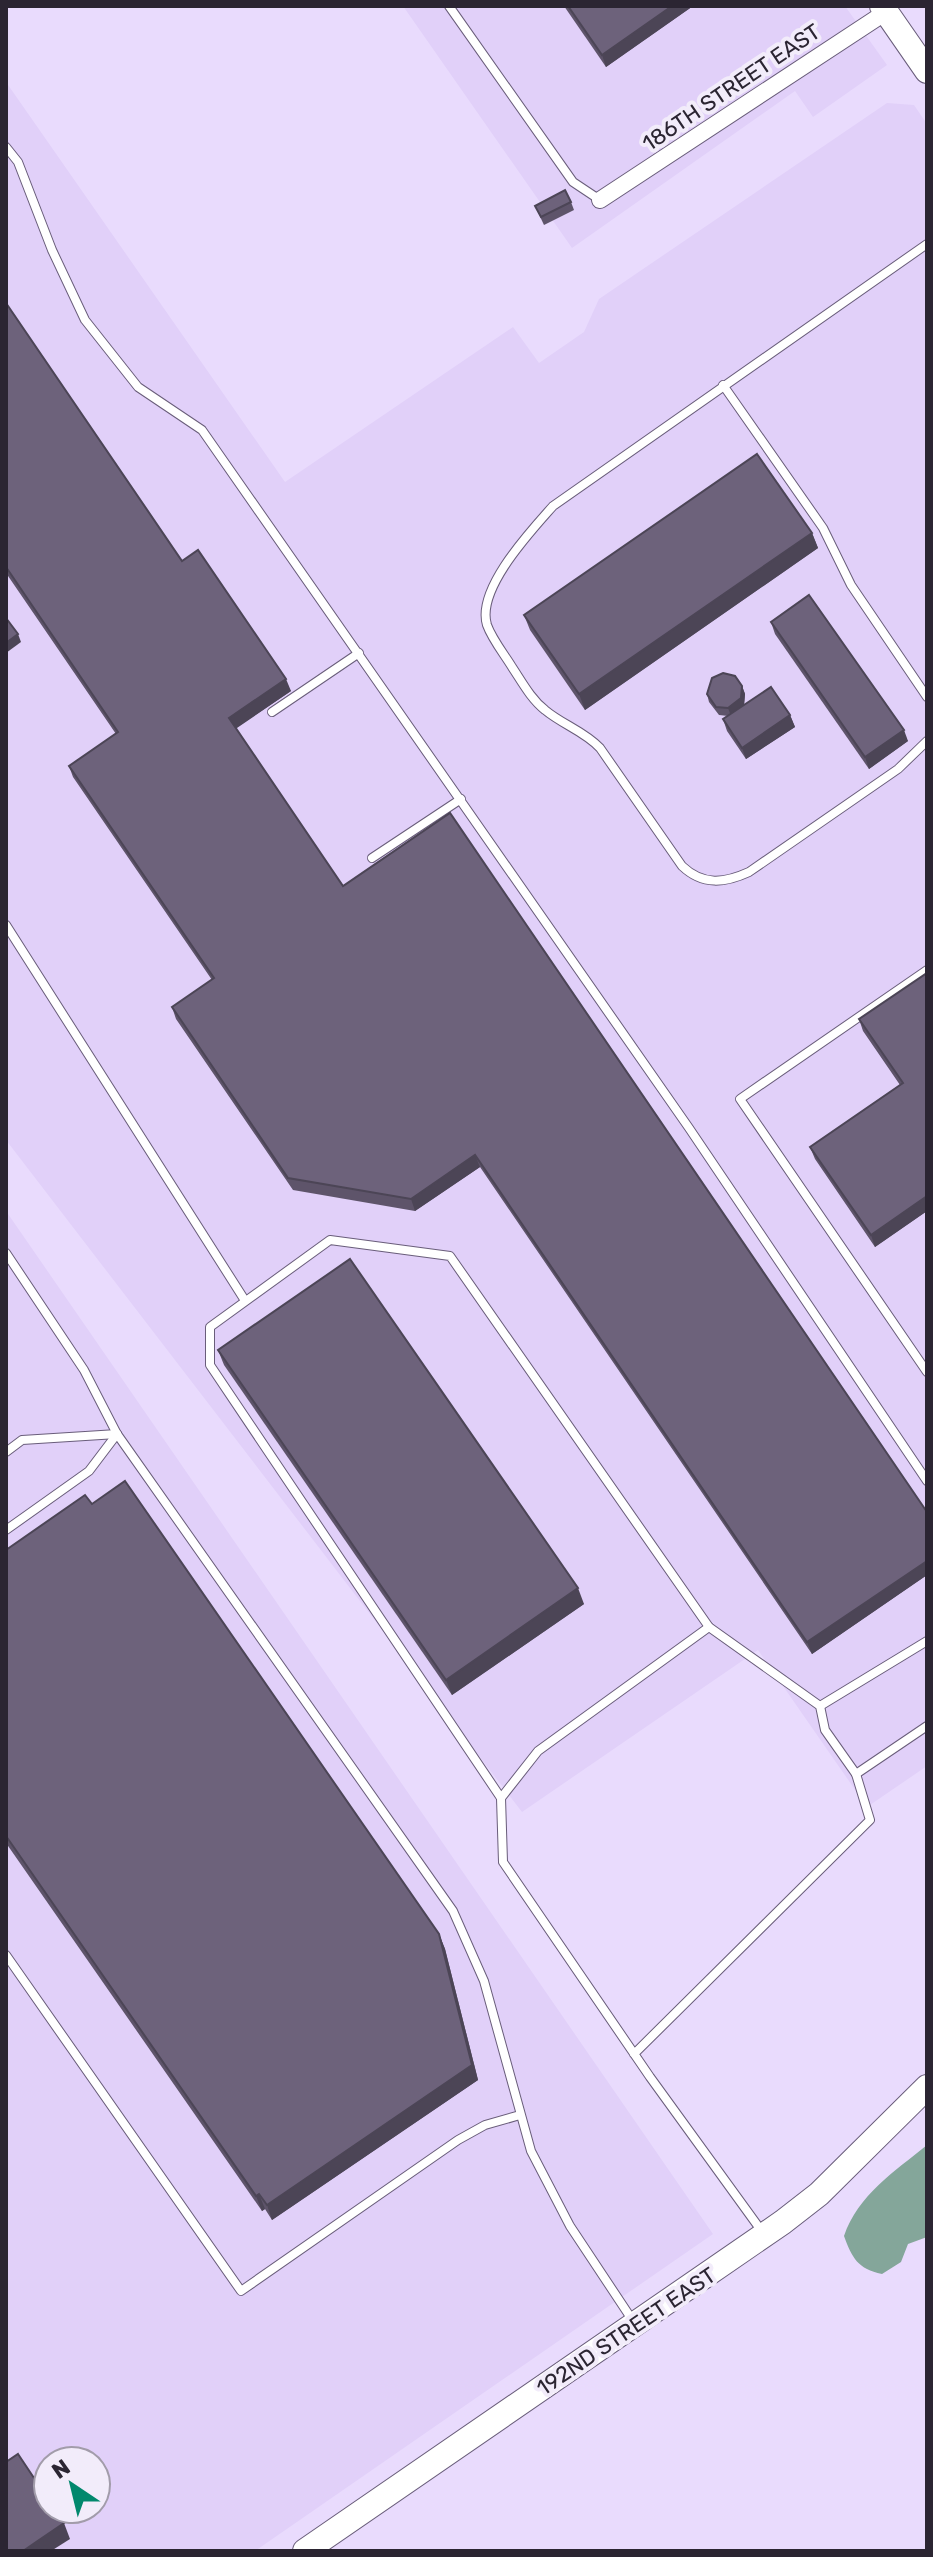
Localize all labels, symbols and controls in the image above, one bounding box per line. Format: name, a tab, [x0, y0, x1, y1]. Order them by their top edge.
street label: 186TH STREET EAST	[637, 18, 826, 157]
street label: 192ND STREET EAST	[532, 2261, 721, 2401]
north arrow	[32, 2445, 112, 2525]
text: N	[47, 2453, 75, 2485]

